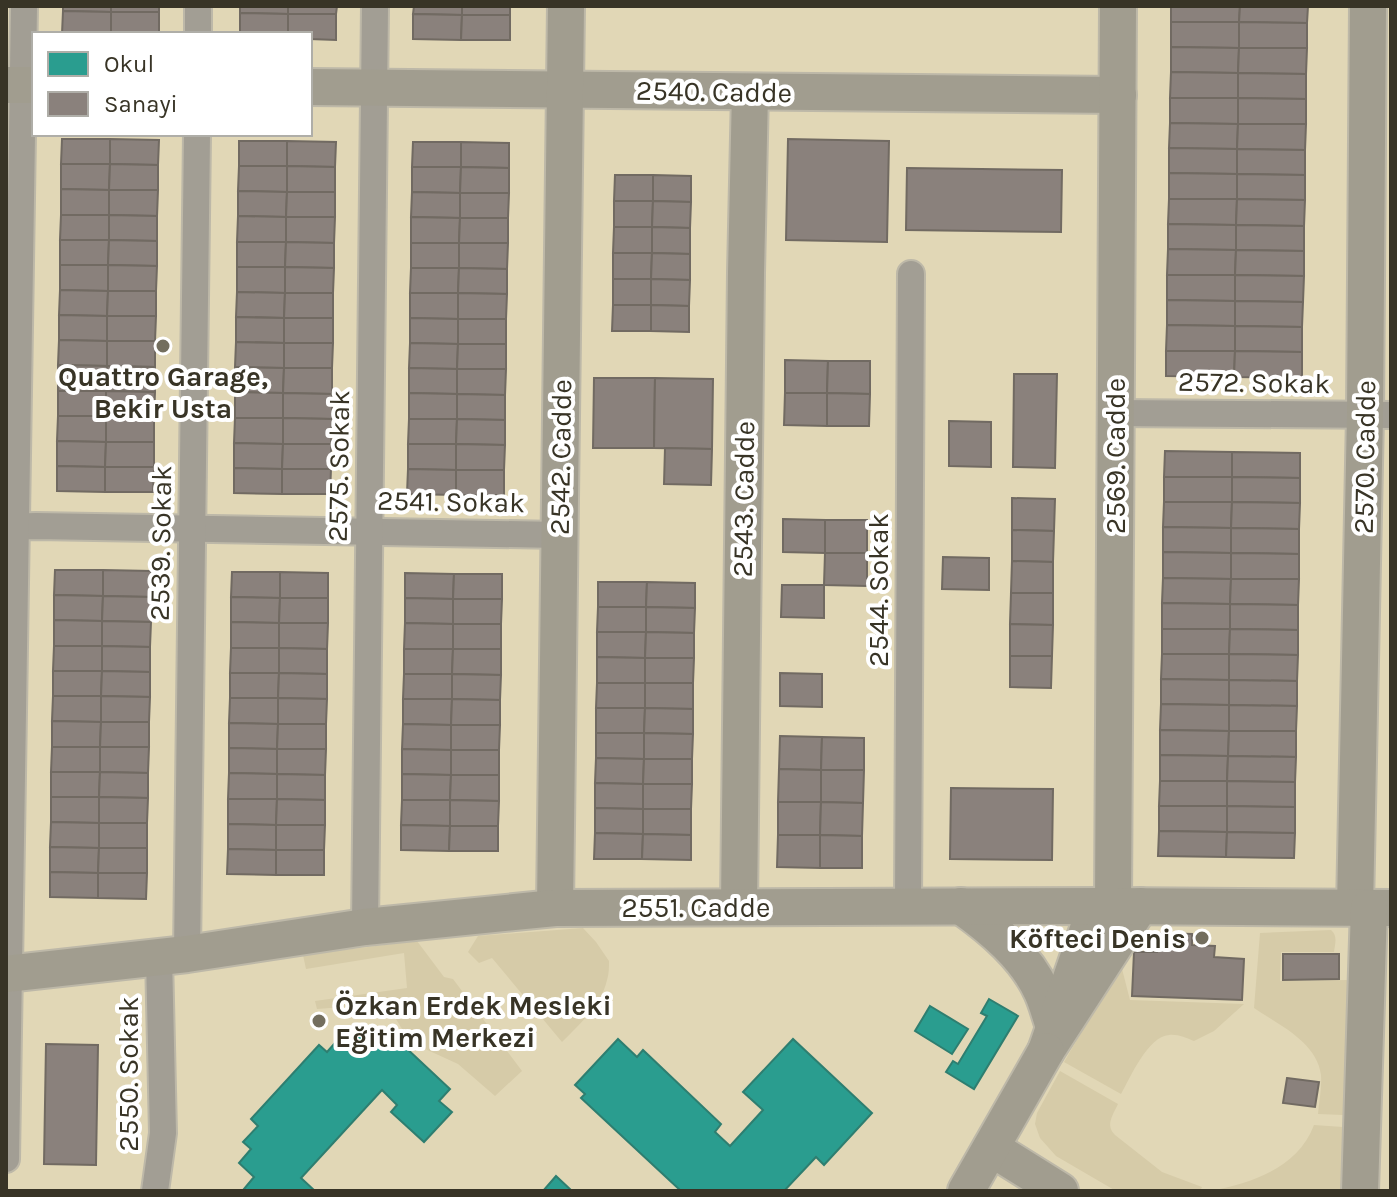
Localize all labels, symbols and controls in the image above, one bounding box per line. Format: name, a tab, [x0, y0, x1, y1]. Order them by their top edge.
legend	[32, 32, 312, 136]
text: Okul	[104, 50, 154, 78]
street label: 2540. Cadde	[636, 74, 792, 109]
text: Sanayi	[104, 90, 178, 118]
marker: Quattro Garage, Bekir Usta	[154, 337, 172, 355]
place label: Quattro Garage, Bekir Usta	[58, 360, 268, 425]
street label: 2572. Sokak	[1178, 365, 1330, 400]
street label: 2569. Cadde	[1099, 378, 1132, 534]
street label: 2542. Cadde	[543, 379, 578, 535]
street label: 2570. Cadde	[1347, 380, 1382, 534]
street label: 2575. Sokak	[321, 390, 356, 542]
street label: 2543. Cadde	[726, 421, 761, 577]
street label: 2539. Sokak	[143, 465, 178, 621]
street label: 2541. Sokak	[377, 484, 525, 519]
street label: 2544. Sokak	[862, 513, 895, 667]
street label: 2551. Cadde	[622, 891, 770, 924]
place label: Köfteci Denis	[1009, 922, 1186, 955]
marker: Köfteci Denis	[1193, 929, 1211, 947]
place label: Özkan Erdek Mesleki Eğitim Merkezi	[335, 989, 612, 1054]
street label: 2550. Sokak	[112, 996, 145, 1152]
marker: Özkan Erdek Mesleki Eğitim Merkezi	[310, 1012, 328, 1030]

